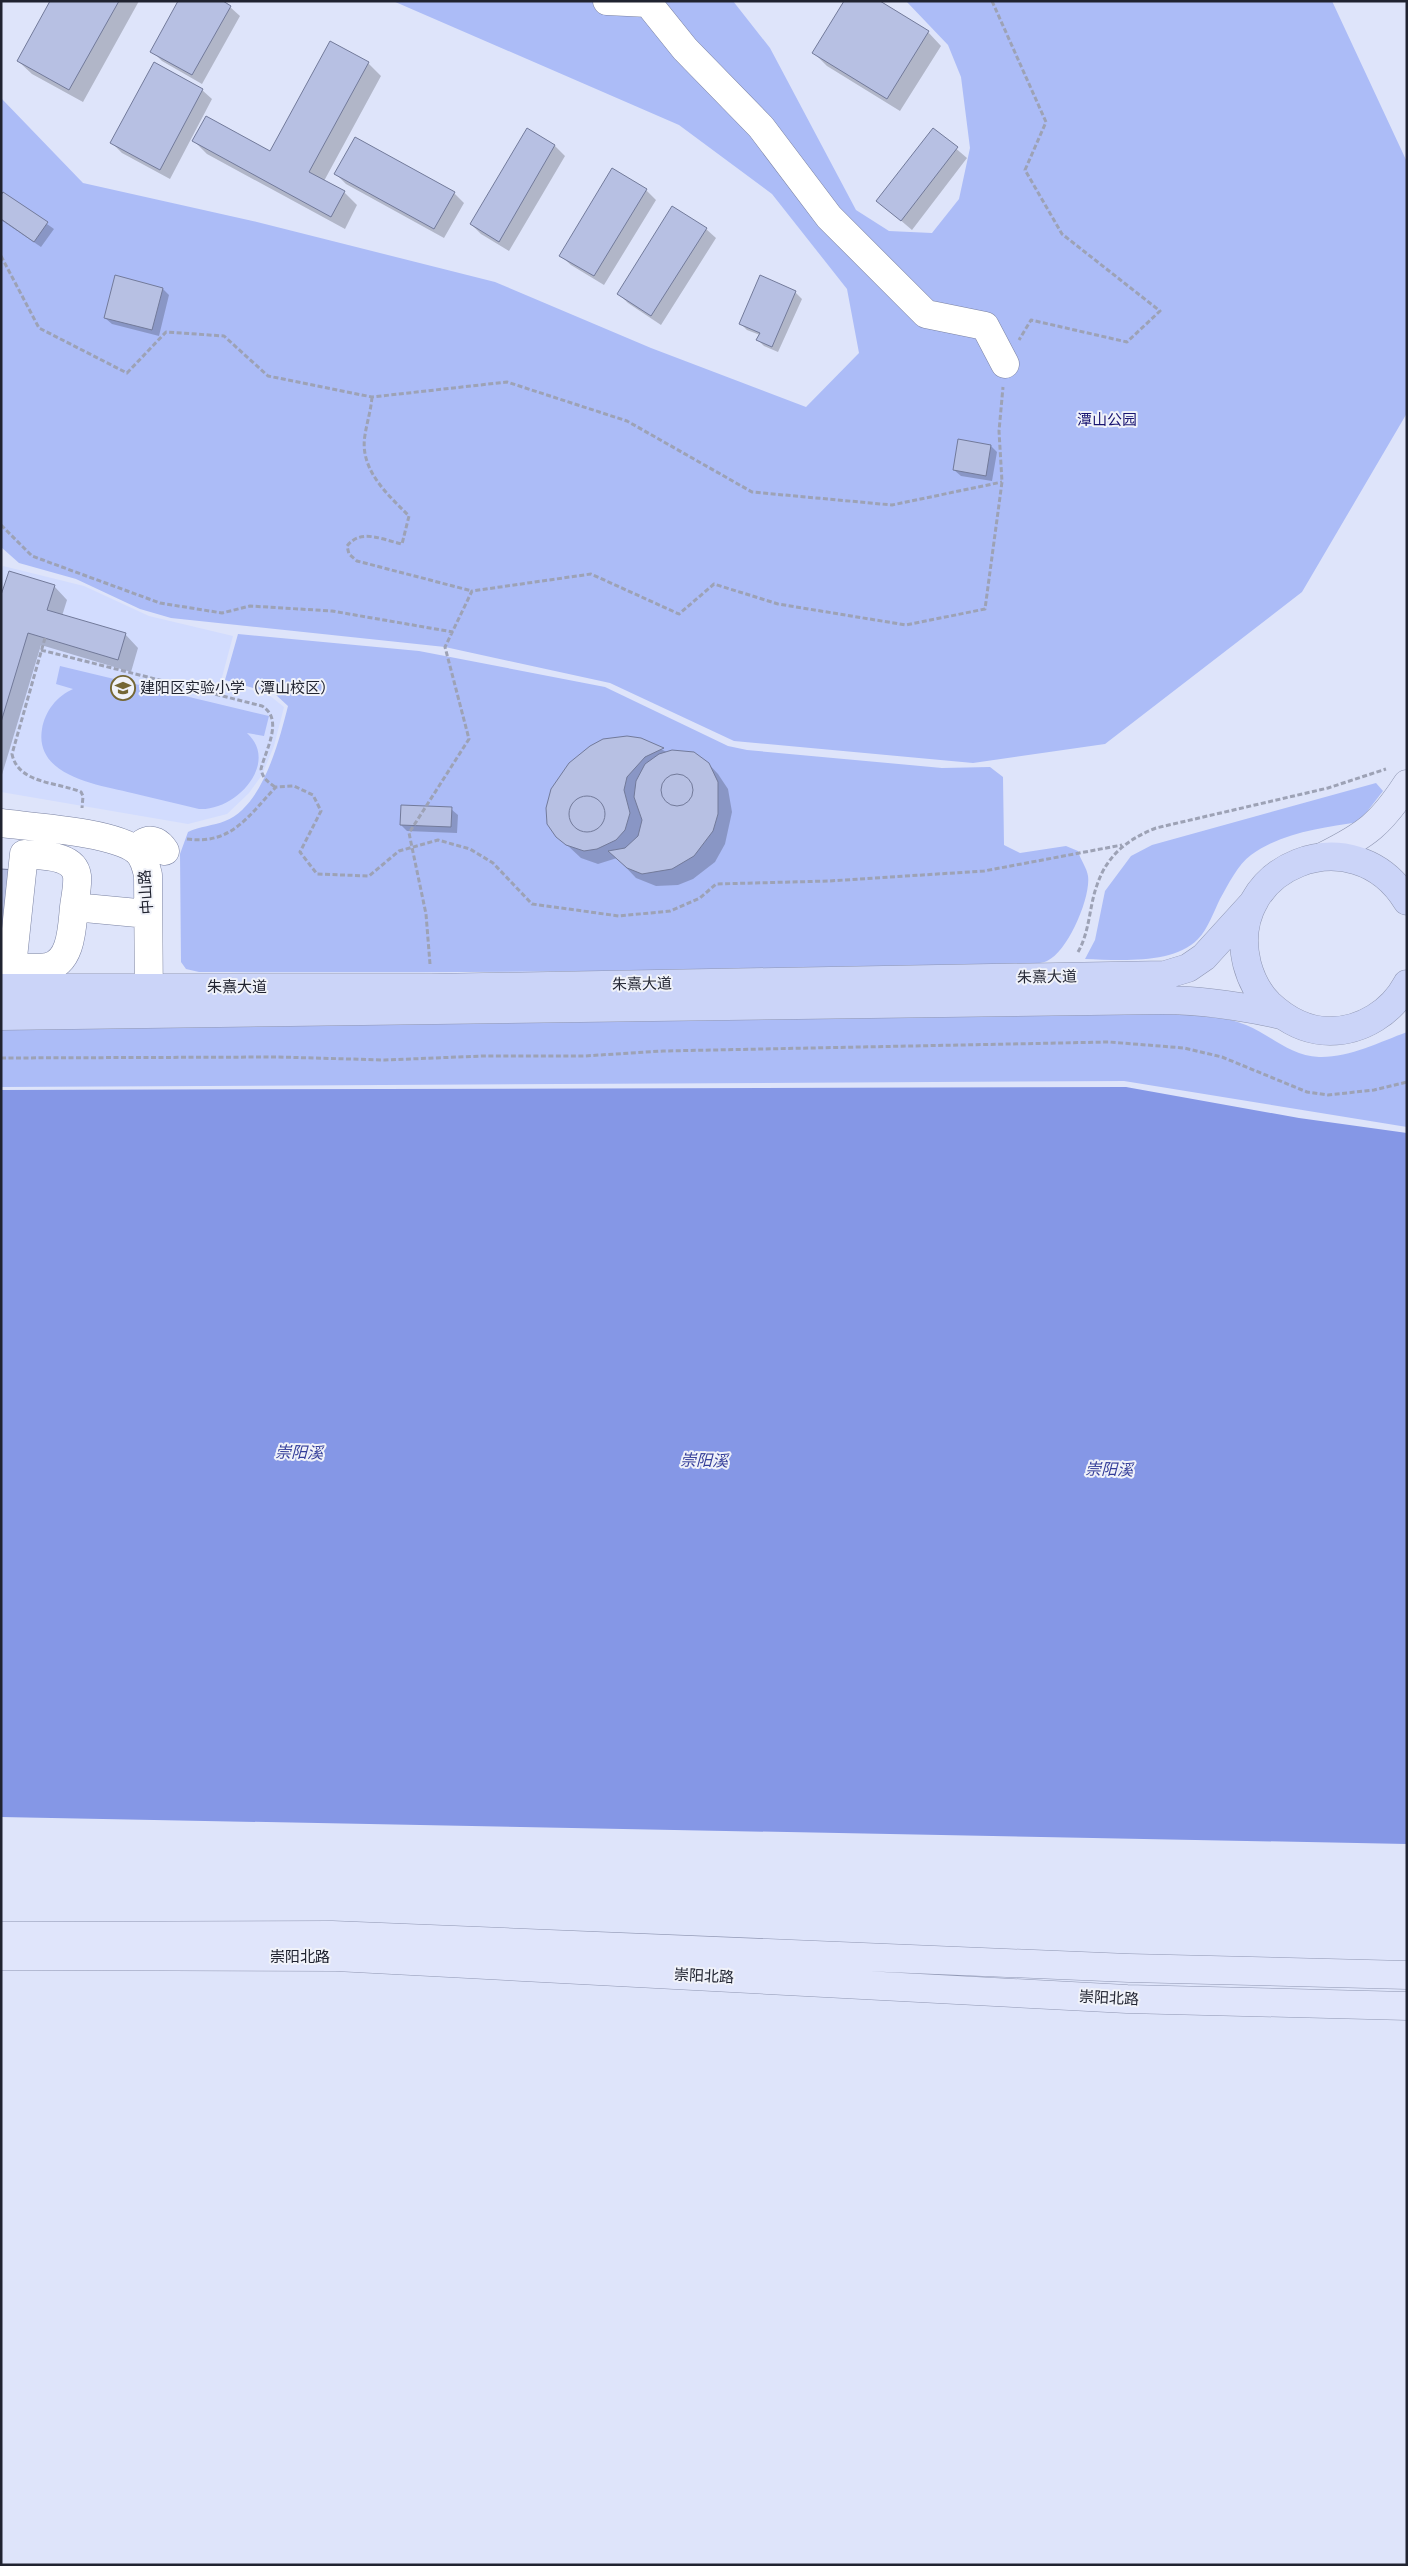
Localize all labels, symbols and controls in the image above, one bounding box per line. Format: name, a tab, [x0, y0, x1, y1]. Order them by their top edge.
park label: 潭山公园	[1077, 411, 1137, 428]
school or university icon: 建阳区实验小学（潭山校区）	[110, 675, 136, 701]
place label: 建阳区实验小学（潭山校区）	[140, 679, 335, 696]
street label: 中山路	[135, 869, 156, 915]
street label: 朱熹大道	[1017, 967, 1077, 986]
street label: 朱熹大道	[612, 974, 672, 993]
street label: 朱熹大道	[207, 978, 267, 995]
water label: 崇阳溪	[275, 1444, 325, 1461]
water label: 崇阳溪	[680, 1452, 730, 1469]
water label: 崇阳溪	[1085, 1461, 1135, 1478]
street label: 崇阳北路	[270, 1948, 330, 1965]
street label: 崇阳北路	[674, 1965, 734, 1986]
street label: 崇阳北路	[1079, 1987, 1139, 2008]

